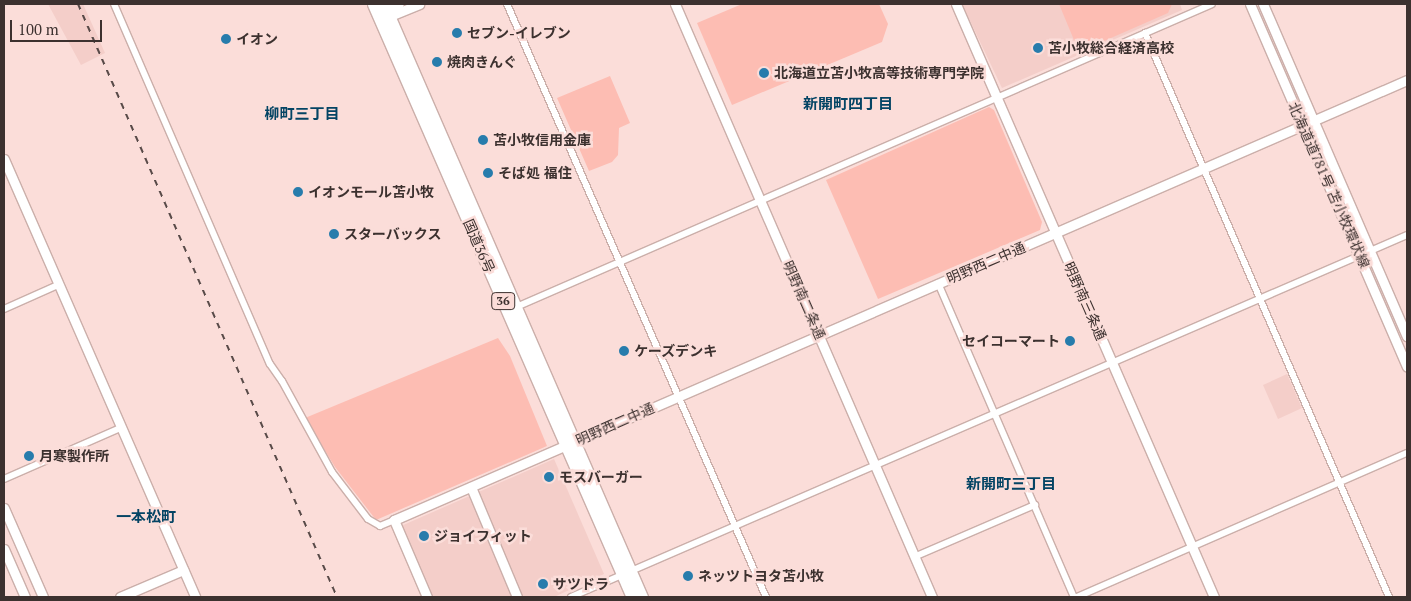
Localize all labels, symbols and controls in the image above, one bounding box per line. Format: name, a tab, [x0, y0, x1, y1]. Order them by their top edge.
scale bar	[12, 10, 105, 42]
text: 100 m	[18, 19, 59, 39]
place label: セブン-イレブン	[467, 25, 571, 41]
marker: セブン-イレブン	[451, 27, 463, 39]
place label: イオン	[236, 31, 278, 47]
marker: イオン	[220, 33, 232, 45]
place label: 苫小牧総合経済高校	[1048, 40, 1174, 56]
marker: 苫小牧総合経済高校	[1032, 42, 1044, 54]
place label: 焼肉きんぐ	[447, 54, 517, 70]
marker: 焼肉きんぐ	[431, 56, 443, 68]
place label: 北海道立苫小牧高等技術専門学院	[774, 65, 984, 81]
marker: 北海道立苫小牧高等技術専門学院	[758, 67, 770, 79]
district label: 新開町四丁目	[803, 95, 893, 113]
street label: 北海道道781号 苫小牧環状線	[1285, 99, 1373, 271]
district label: 柳町三丁目	[265, 105, 339, 123]
place label: 苫小牧信用金庫	[493, 132, 591, 148]
marker: 苫小牧信用金庫	[477, 134, 489, 146]
place label: そば処 福住	[498, 165, 572, 181]
marker: そば処 福住	[482, 167, 494, 179]
place label: イオンモール苫小牧	[308, 184, 434, 200]
marker: イオンモール苫小牧	[292, 186, 304, 198]
street label: 国道36号	[460, 217, 498, 275]
place label: スターバックス	[344, 226, 442, 242]
marker: スターバックス	[328, 228, 340, 240]
street label: 明野西二中通	[944, 239, 1028, 287]
street label: 明野南二条通	[779, 258, 829, 342]
street label: 明野南三条通	[1060, 259, 1110, 343]
road number: 36	[490, 292, 516, 310]
place label: セイコーマート	[962, 333, 1060, 349]
marker: セイコーマート	[1064, 335, 1076, 347]
place label: ケーズデンキ	[634, 343, 718, 359]
marker: ケーズデンキ	[618, 345, 630, 357]
street label: 明野西二中通	[573, 399, 657, 449]
place label: 月寒製作所	[39, 448, 109, 464]
marker: 月寒製作所	[23, 450, 35, 462]
place label: モスバーガー	[559, 469, 643, 485]
marker: モスバーガー	[543, 471, 555, 483]
district label: 新開町三丁目	[966, 475, 1056, 493]
district label: 一本松町	[116, 508, 176, 526]
place label: ジョイフィット	[434, 528, 532, 544]
marker: ジョイフィット	[418, 530, 430, 542]
place label: ネッツトヨタ苫小牧	[698, 568, 824, 584]
marker: ネッツトヨタ苫小牧	[682, 570, 694, 582]
place label: サツドラ	[553, 576, 609, 592]
marker: サツドラ	[537, 578, 549, 590]

